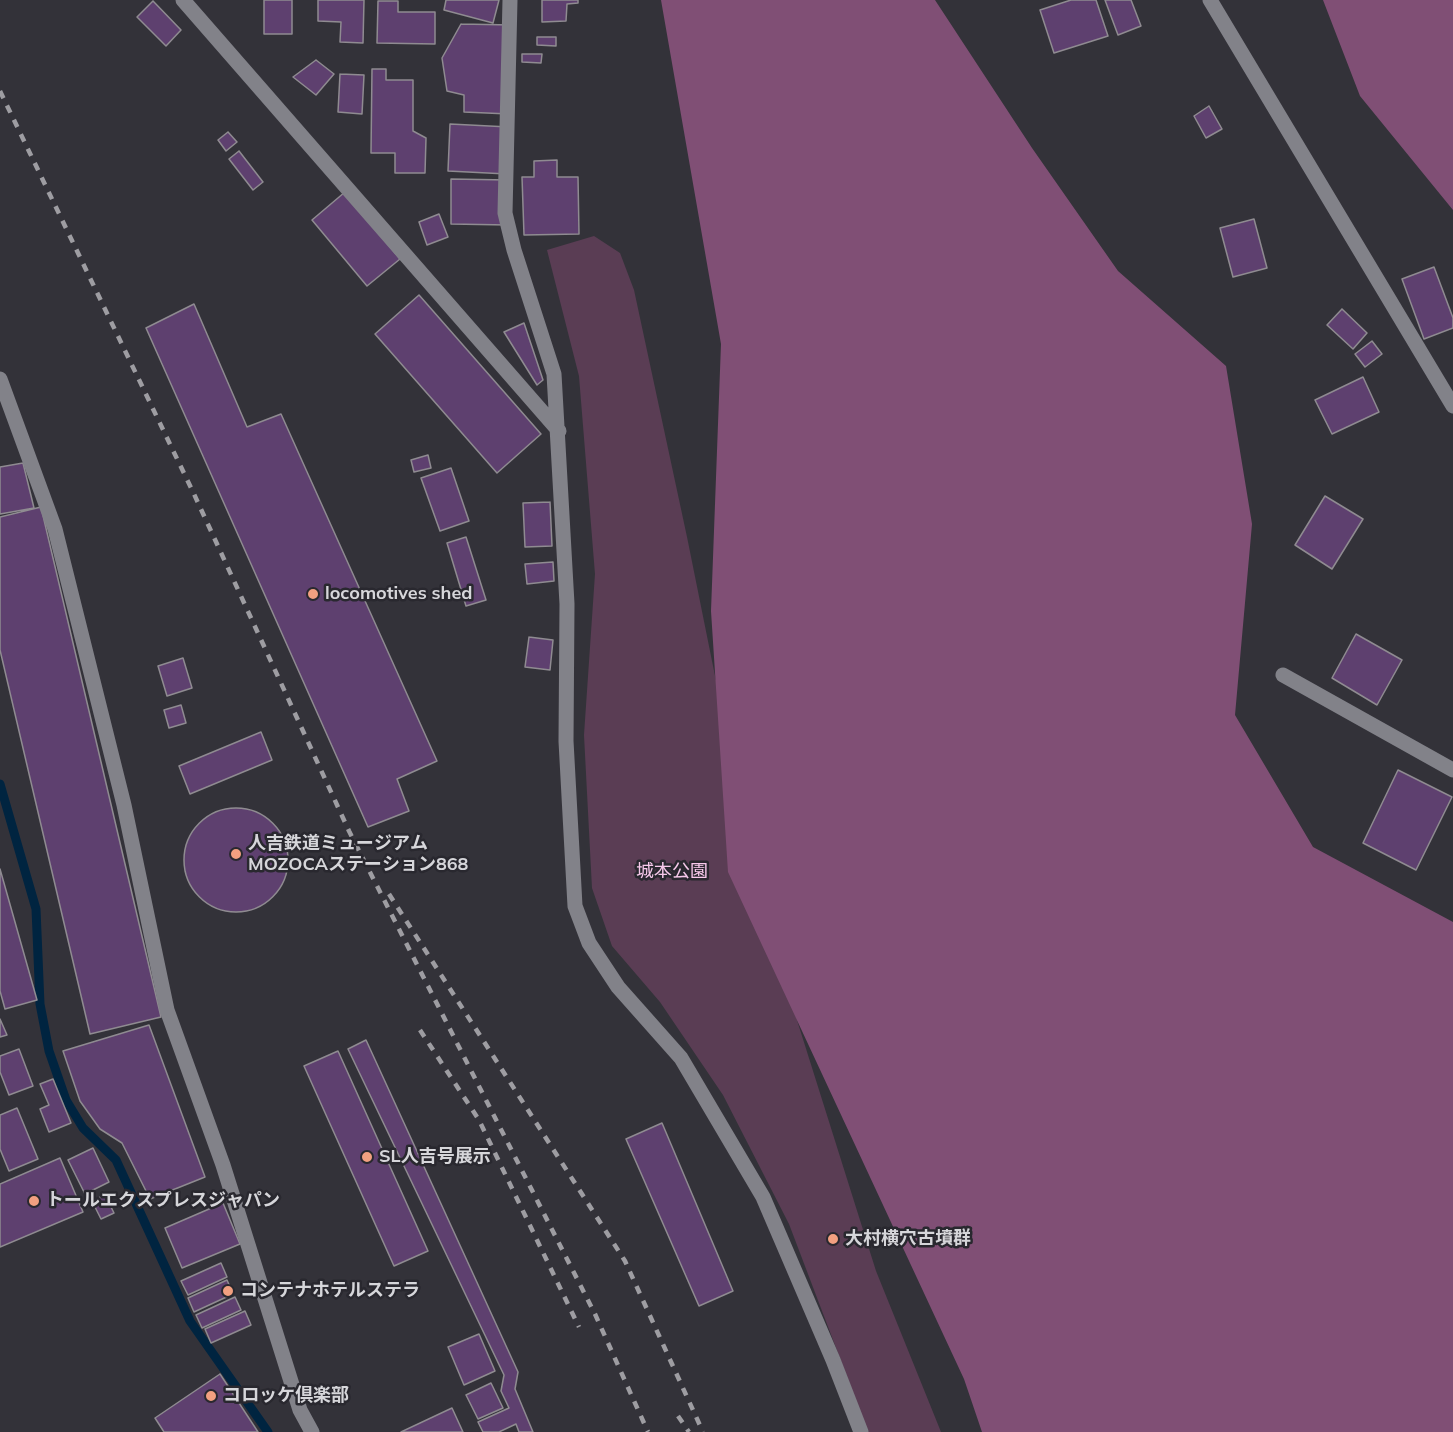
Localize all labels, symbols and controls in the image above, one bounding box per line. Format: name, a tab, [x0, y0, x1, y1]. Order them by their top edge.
place label: locomotives shed	[325, 583, 472, 605]
marker: locomotives shed	[306, 587, 320, 601]
place label: 人吉鉄道ミュージアム MOZOCAステーション868	[248, 833, 468, 876]
marker: 人吉鉄道ミュージアム MOZOCAステーション868	[229, 847, 243, 861]
park label: 城本公園	[636, 861, 708, 883]
place label: SL人吉号展示	[379, 1146, 491, 1168]
marker: SL人吉号展示	[360, 1150, 374, 1164]
place label: トールエクスプレスジャパン	[46, 1190, 280, 1212]
marker: トールエクスプレスジャパン	[27, 1194, 41, 1208]
place label: 大村横穴古墳群	[845, 1228, 971, 1250]
marker: 大村横穴古墳群	[826, 1232, 840, 1246]
place label: コンテナホテルステラ	[240, 1280, 420, 1302]
marker: コンテナホテルステラ	[221, 1284, 235, 1298]
place label: コロッケ倶楽部	[223, 1385, 349, 1407]
marker: コロッケ倶楽部	[204, 1389, 218, 1403]

